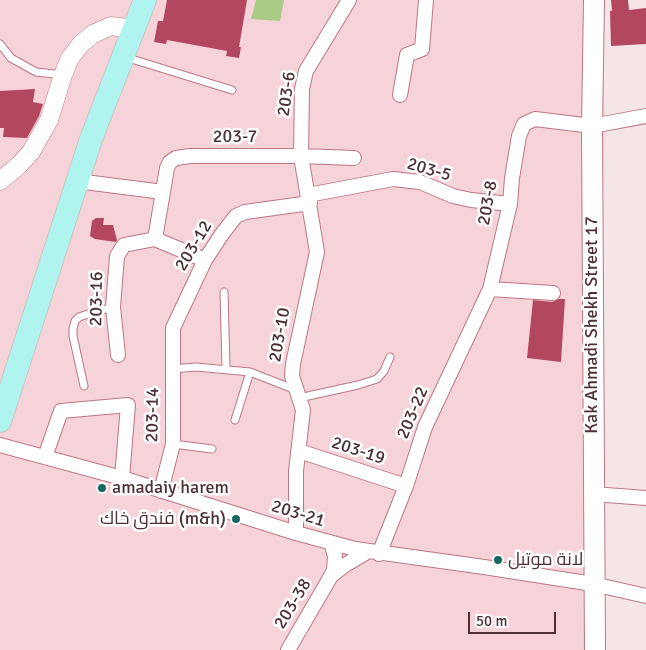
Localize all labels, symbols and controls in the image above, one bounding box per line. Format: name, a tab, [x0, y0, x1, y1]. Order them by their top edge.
street label: 203-6	[273, 70, 301, 118]
street label: 203-7	[213, 126, 257, 148]
street label: 203-5	[404, 153, 454, 187]
street label: 203-8	[473, 179, 503, 227]
street label: Kak Ahmadi Shekh Street 17	[581, 216, 603, 434]
street label: 203-12	[171, 217, 217, 275]
street label: 203-16	[86, 271, 108, 327]
street label: 203-10	[265, 306, 295, 364]
street label: 203-22	[392, 384, 434, 442]
street label: 203-14	[142, 387, 164, 443]
street label: 203-19	[329, 432, 387, 470]
place label: amadaiy harem	[112, 477, 229, 499]
marker: amadaiy harem	[96, 482, 108, 494]
street label: 203-21	[269, 496, 327, 532]
place label: فندق خاك (m&h)	[100, 508, 226, 530]
marker: فندق خاك (m&h)	[230, 513, 242, 525]
place label: لانة موتيل	[508, 549, 583, 571]
marker: لانة موتيل	[492, 554, 504, 566]
street label: 203-38	[270, 575, 316, 633]
scale bar	[471, 602, 558, 634]
text: 50 m	[476, 612, 507, 630]

